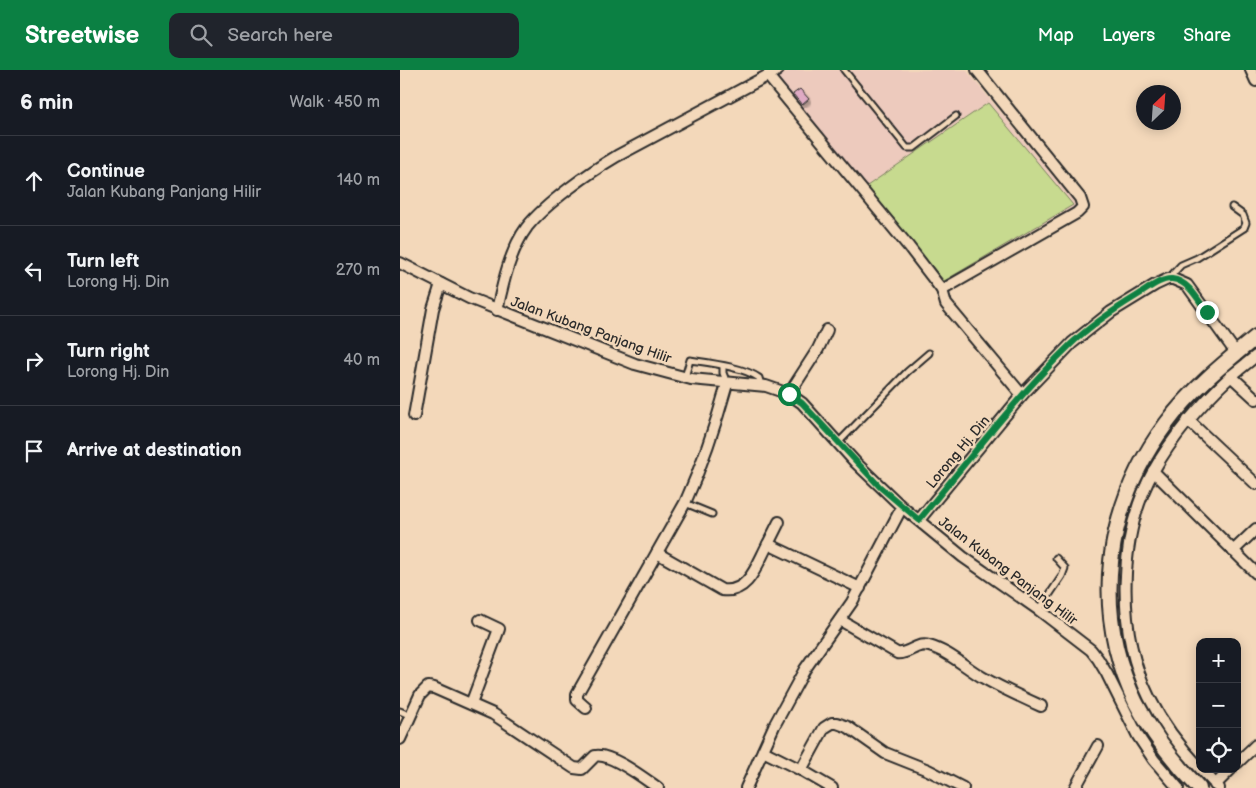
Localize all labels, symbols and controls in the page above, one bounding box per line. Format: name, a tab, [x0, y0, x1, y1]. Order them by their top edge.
search box	[169, 13, 519, 58]
text: Streetwise	[25, 21, 139, 50]
icon: search	[187, 21, 215, 49]
text: Search here	[227, 24, 333, 47]
text: Map	[1038, 25, 1074, 46]
text: Layers	[1102, 25, 1155, 46]
text: Share	[1183, 25, 1231, 46]
north arrow	[1136, 85, 1181, 130]
text: 6 min	[20, 90, 73, 115]
text: Walk · 450 m	[290, 93, 380, 112]
text: Continue	[67, 160, 145, 183]
icon: ahead	[20, 167, 48, 195]
text: 140 m	[337, 171, 380, 190]
text: Jalan Kubang Panjang Hilir	[67, 183, 261, 202]
text: Turn left	[67, 250, 139, 273]
icon: left	[20, 257, 48, 285]
text: 270 m	[336, 261, 380, 280]
text: Lorong Hj. Din	[67, 273, 169, 292]
street label: Jalan Kubang Panjang Hilir	[508, 293, 675, 367]
route end	[1196, 301, 1219, 324]
text: Turn right	[67, 340, 150, 363]
icon: right	[20, 347, 48, 375]
text: 40 m	[343, 351, 380, 370]
text: Lorong Hj. Din	[67, 363, 169, 382]
route start	[778, 383, 801, 406]
street label: Lorong Hj. Din	[923, 412, 993, 492]
icon: arrive	[20, 437, 48, 465]
text: Arrive at destination	[67, 439, 242, 462]
street label: Jalan Kubang Panjang Hilir	[935, 513, 1082, 629]
map controls	[1196, 638, 1241, 773]
button: +	[1196, 638, 1241, 683]
button: −	[1196, 683, 1241, 728]
button: locate	[1196, 728, 1241, 773]

